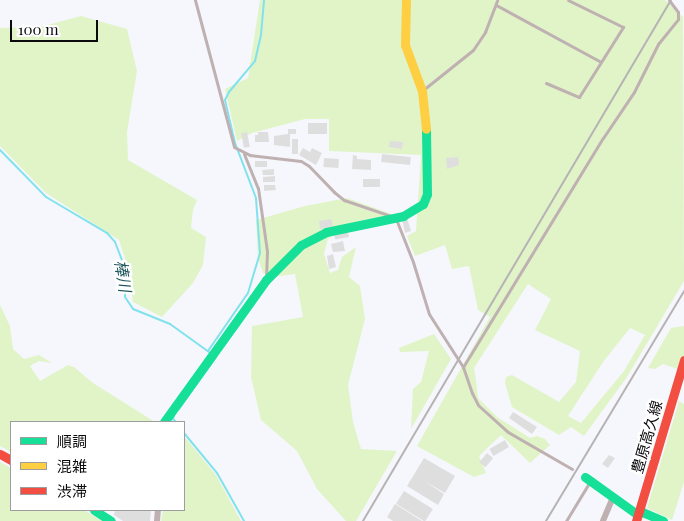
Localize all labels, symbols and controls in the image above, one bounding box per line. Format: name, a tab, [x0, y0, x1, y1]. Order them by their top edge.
scale bar	[12, 10, 100, 42]
text: 100 m	[18, 19, 59, 39]
water label: 棒川	[111, 259, 135, 293]
street label: 豊原高久線	[628, 398, 666, 476]
legend	[10, 421, 185, 511]
text: 順調	[57, 431, 87, 451]
text: 混雑	[57, 456, 87, 476]
text: 渋滞	[57, 481, 87, 501]

